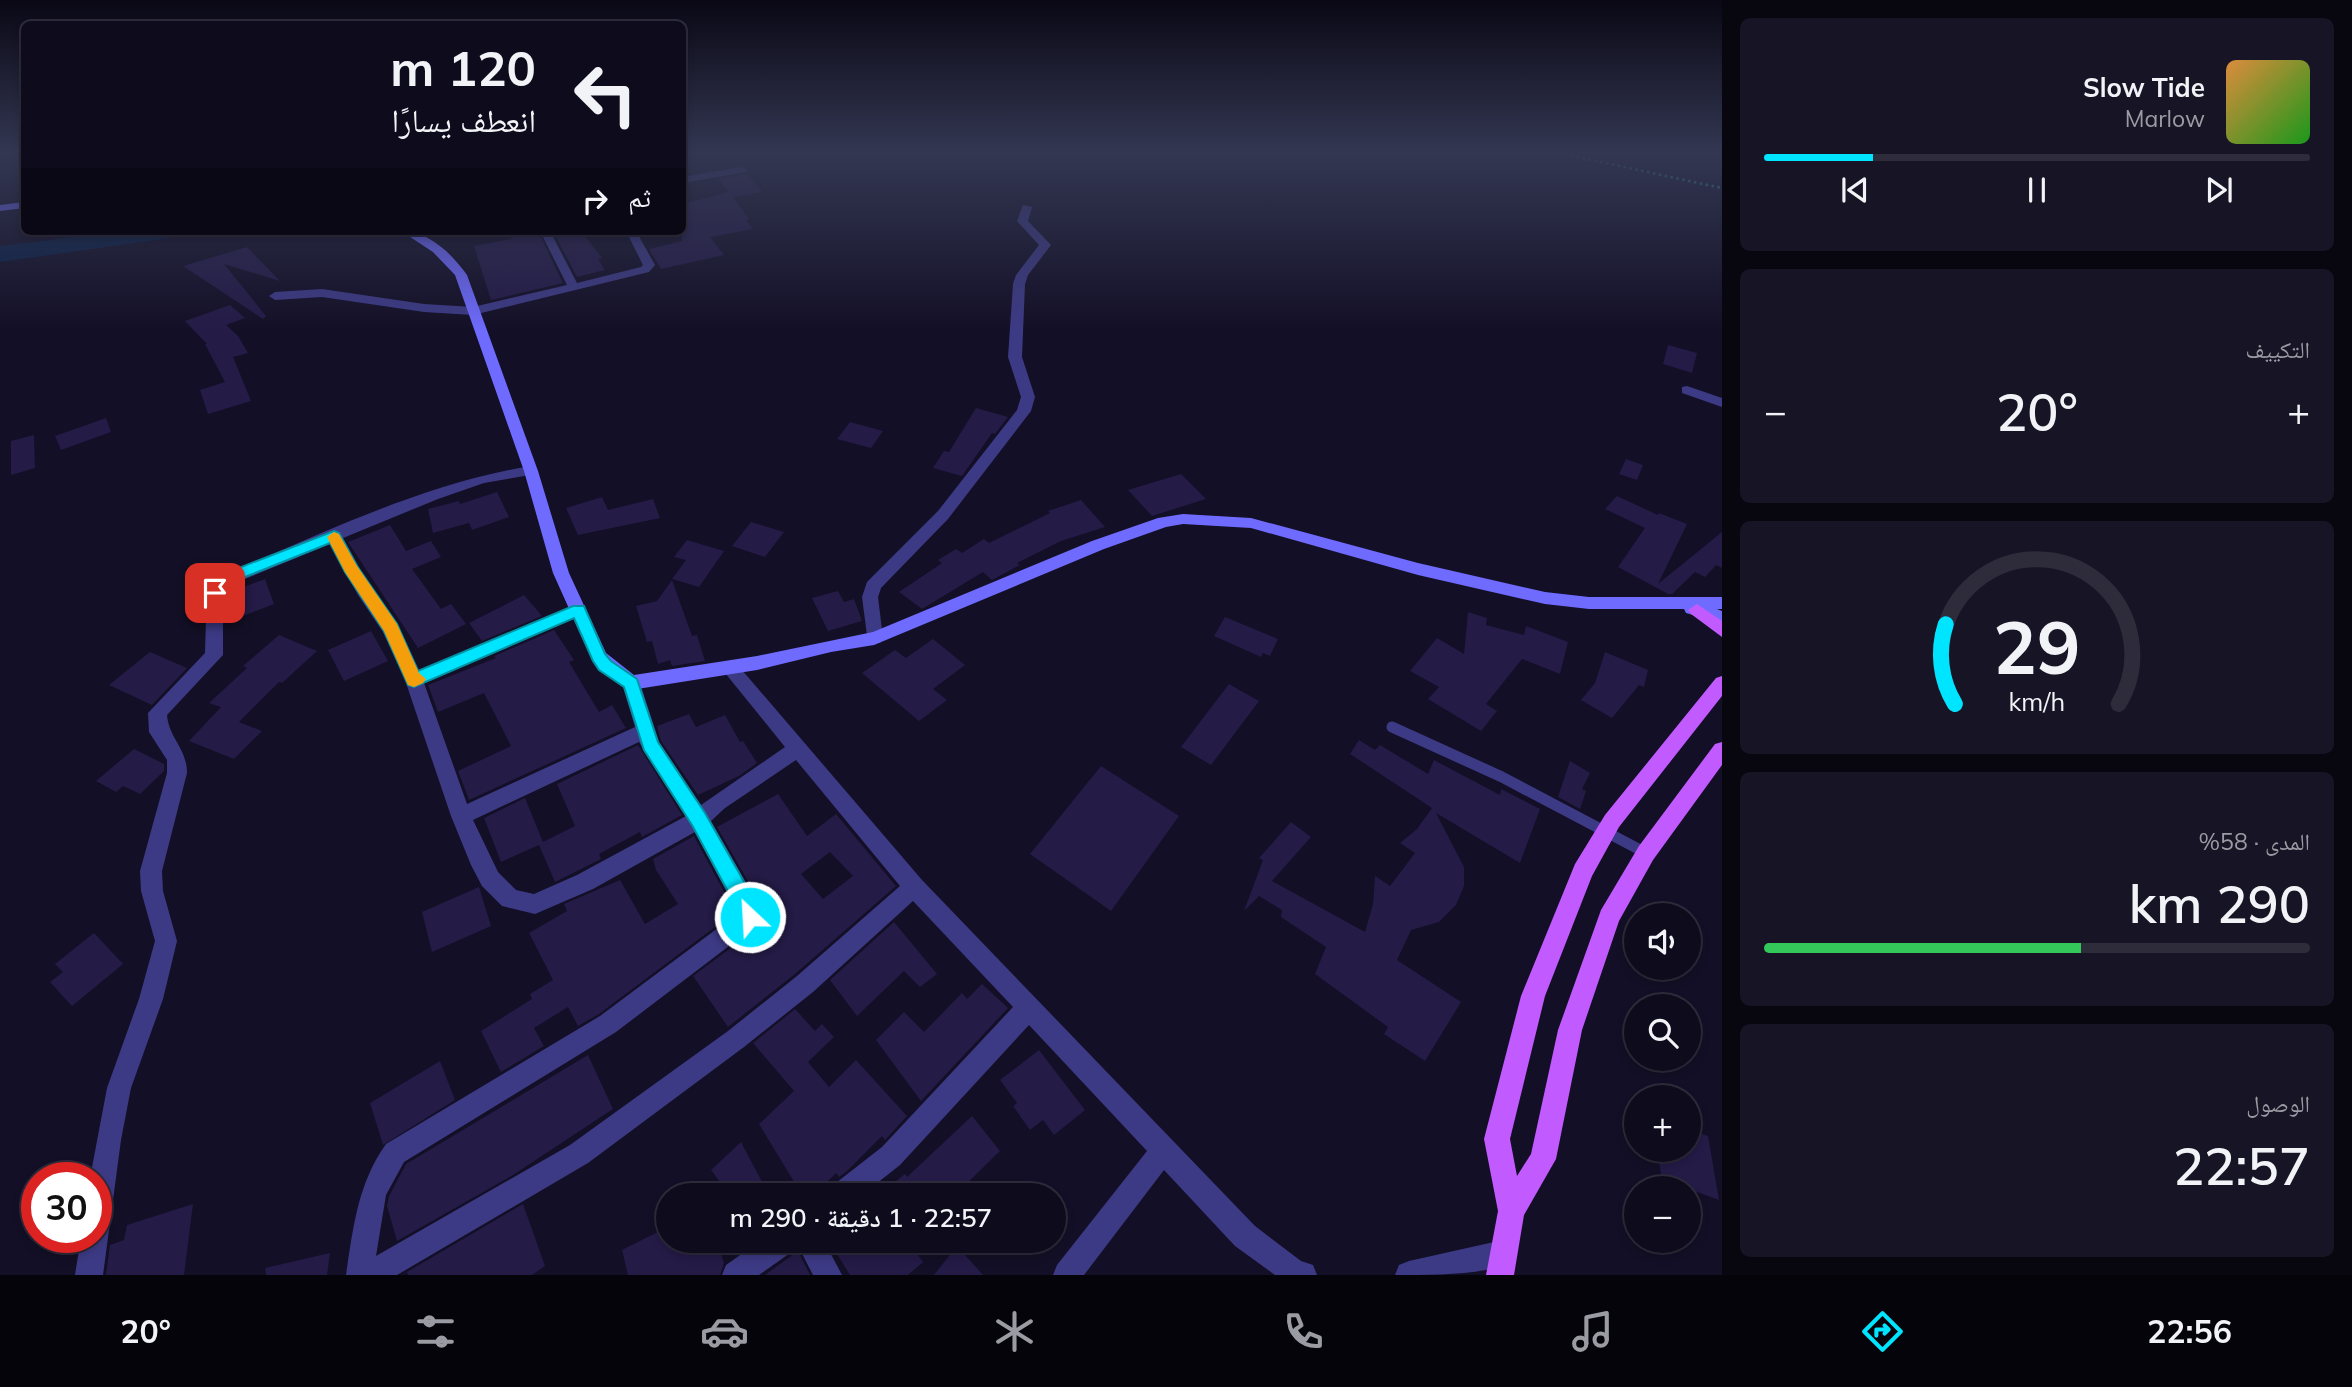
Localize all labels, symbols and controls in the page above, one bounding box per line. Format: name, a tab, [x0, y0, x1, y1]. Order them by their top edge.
text: 120 m	[390, 37, 536, 98]
icon: left	[560, 49, 651, 140]
text: Slow Tide	[2083, 71, 2205, 104]
text: انعطف يسارًا	[391, 100, 536, 140]
text: Marlow	[2125, 104, 2205, 133]
icon: previous	[1836, 171, 1874, 209]
icon: pause	[2018, 171, 2056, 209]
icon: next	[2200, 171, 2238, 209]
text: ثم	[628, 181, 651, 214]
icon: right	[576, 182, 614, 220]
text: التكييف	[2245, 335, 2310, 364]
text: 20°	[1996, 379, 2078, 444]
text: −	[1764, 387, 1787, 435]
text: +	[2287, 387, 2310, 435]
pin	[185, 563, 245, 623]
icon: arrive	[196, 574, 234, 612]
text: 29	[1993, 601, 2081, 692]
text: km/h	[2009, 685, 2065, 716]
text: المدى · 58%	[2199, 827, 2310, 856]
text: 290 km	[2129, 871, 2310, 936]
position arrow	[713, 880, 787, 954]
map controls	[1624, 903, 1701, 1253]
button: sound	[1624, 903, 1701, 980]
button: search	[1624, 994, 1701, 1071]
button: +	[1624, 1085, 1701, 1162]
text: الوصول	[2246, 1089, 2310, 1118]
text: 22:57	[2173, 1133, 2310, 1198]
speed limit sign: 30	[21, 1162, 112, 1253]
button: −	[1624, 1176, 1701, 1253]
text: 22:57 · 1 دقيقة · 290 m	[730, 1201, 992, 1234]
icon: filters	[411, 1307, 460, 1356]
icon: car	[700, 1307, 749, 1356]
icon: climate	[990, 1307, 1039, 1356]
icon: phone	[1279, 1307, 1328, 1356]
icon: music	[1568, 1307, 1617, 1356]
icon: directions	[1858, 1307, 1907, 1356]
text: 20°	[120, 1311, 171, 1351]
text: 22:56	[2147, 1311, 2232, 1351]

